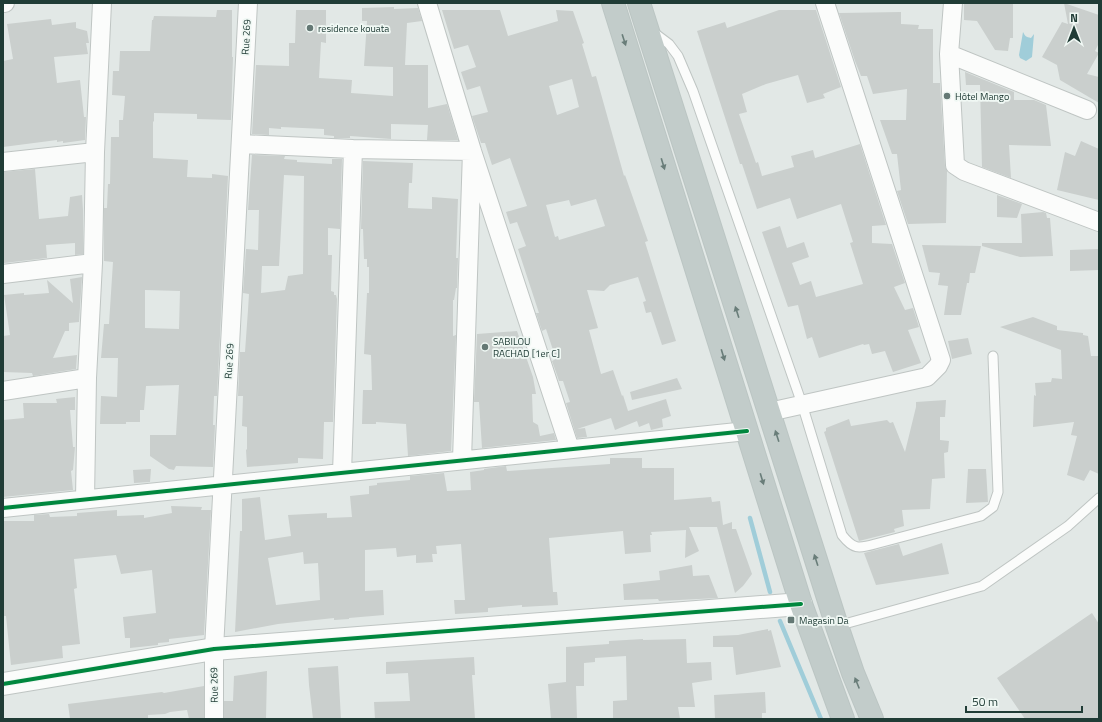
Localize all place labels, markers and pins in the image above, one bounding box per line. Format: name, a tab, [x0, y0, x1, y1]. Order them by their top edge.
place label: residence kouata	[318, 21, 389, 36]
marker: residence kouata	[305, 23, 315, 33]
place label: Hôtel Mango	[955, 89, 1009, 104]
marker: Hôtel Mango	[942, 91, 952, 101]
place label: SABILOU RACHAD [1er C]	[493, 334, 560, 361]
marker: SABILOU RACHAD [1er C]	[480, 342, 490, 352]
place label: Magasin Da	[799, 613, 848, 628]
marker: Magasin Da	[786, 615, 796, 625]

